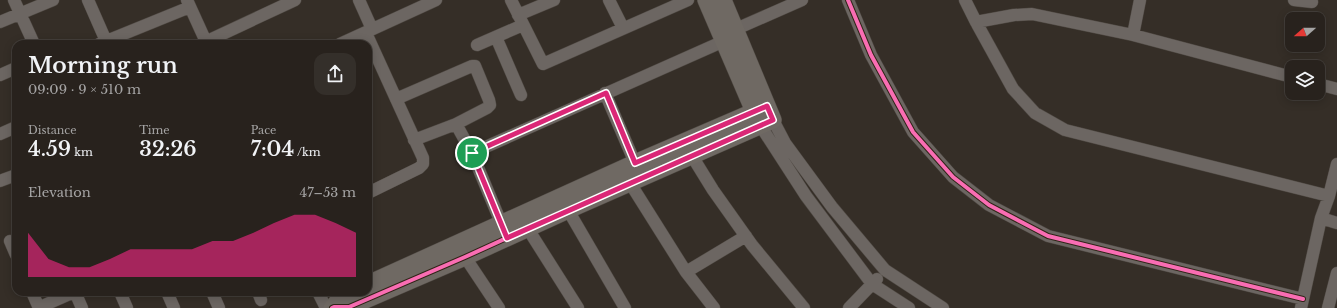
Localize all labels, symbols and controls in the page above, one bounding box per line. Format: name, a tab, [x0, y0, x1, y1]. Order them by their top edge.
north arrow	[1285, 12, 1325, 52]
map controls	[1285, 12, 1325, 100]
text: Morning run	[28, 52, 178, 79]
button: share	[314, 53, 356, 95]
button: layers	[1285, 60, 1325, 100]
text: 09:09 · 9 × 510 m	[28, 81, 141, 98]
text: Distance	[28, 123, 77, 137]
text: Time	[139, 123, 170, 137]
text: Pace	[251, 123, 276, 137]
pin	[455, 136, 489, 170]
text: 4.59	[28, 137, 71, 161]
text: 32:26	[139, 137, 197, 161]
text: 7:04	[251, 137, 294, 161]
icon: arrive	[461, 142, 483, 164]
text: km	[71, 145, 93, 159]
text: /km	[294, 145, 321, 159]
text: Elevation	[28, 184, 91, 201]
text: 47–53 m	[300, 184, 356, 201]

